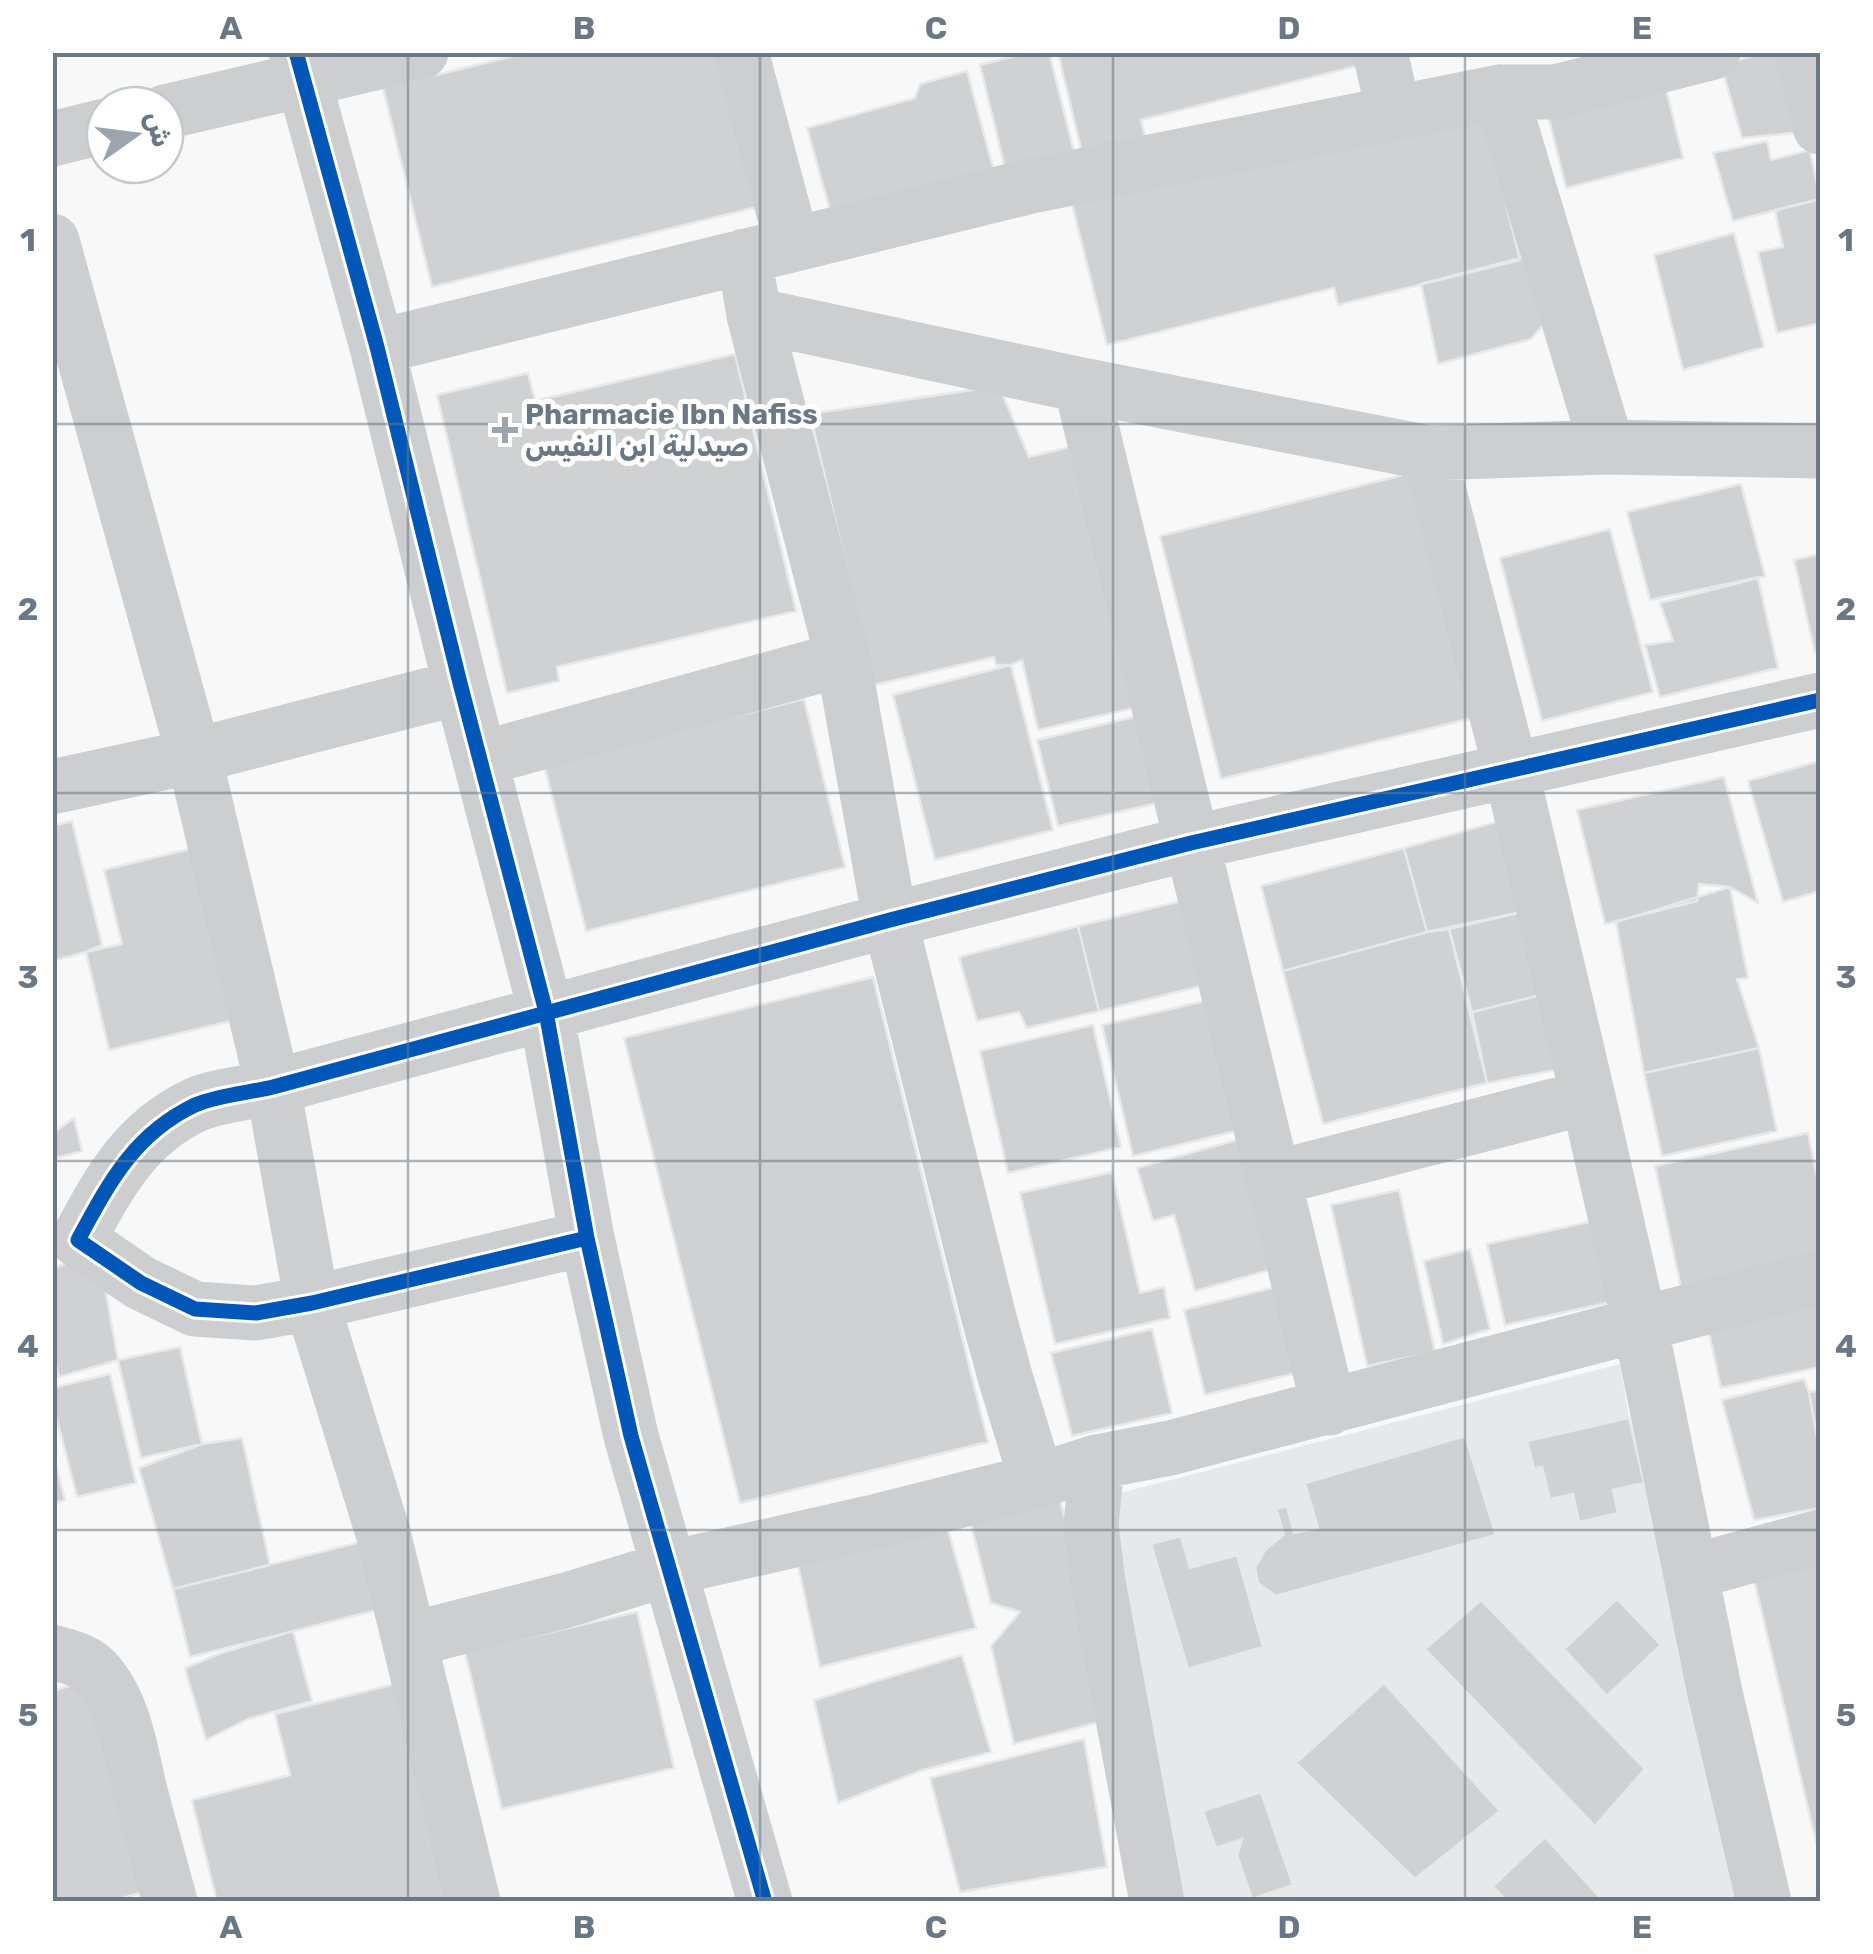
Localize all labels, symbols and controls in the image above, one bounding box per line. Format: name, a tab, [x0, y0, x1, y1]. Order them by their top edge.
text: A	[220, 9, 243, 47]
text: B	[573, 9, 595, 47]
text: C	[925, 9, 947, 47]
text: D	[1278, 9, 1300, 47]
text: E	[1632, 9, 1652, 47]
north arrow	[85, 85, 185, 185]
text: ش	[138, 108, 179, 150]
text: 1	[20, 221, 36, 259]
text: 1	[1838, 221, 1854, 259]
place label: Pharmacie Ibn Nafiss صيدلية ابن النفيس	[525, 398, 818, 463]
marker: Pharmacie Ibn Nafiss صيدلية ابن النفيس	[494, 419, 516, 441]
text: 2	[18, 590, 38, 628]
text: 2	[1836, 590, 1856, 628]
text: 3	[17, 958, 39, 996]
text: 3	[1835, 958, 1857, 996]
text: 4	[17, 1327, 39, 1365]
text: 4	[1835, 1327, 1857, 1365]
text: 5	[18, 1696, 38, 1734]
text: 5	[1836, 1696, 1856, 1734]
text: A	[220, 1908, 243, 1946]
text: B	[573, 1908, 595, 1946]
text: C	[925, 1908, 947, 1946]
text: D	[1278, 1908, 1300, 1946]
text: E	[1632, 1908, 1652, 1946]

